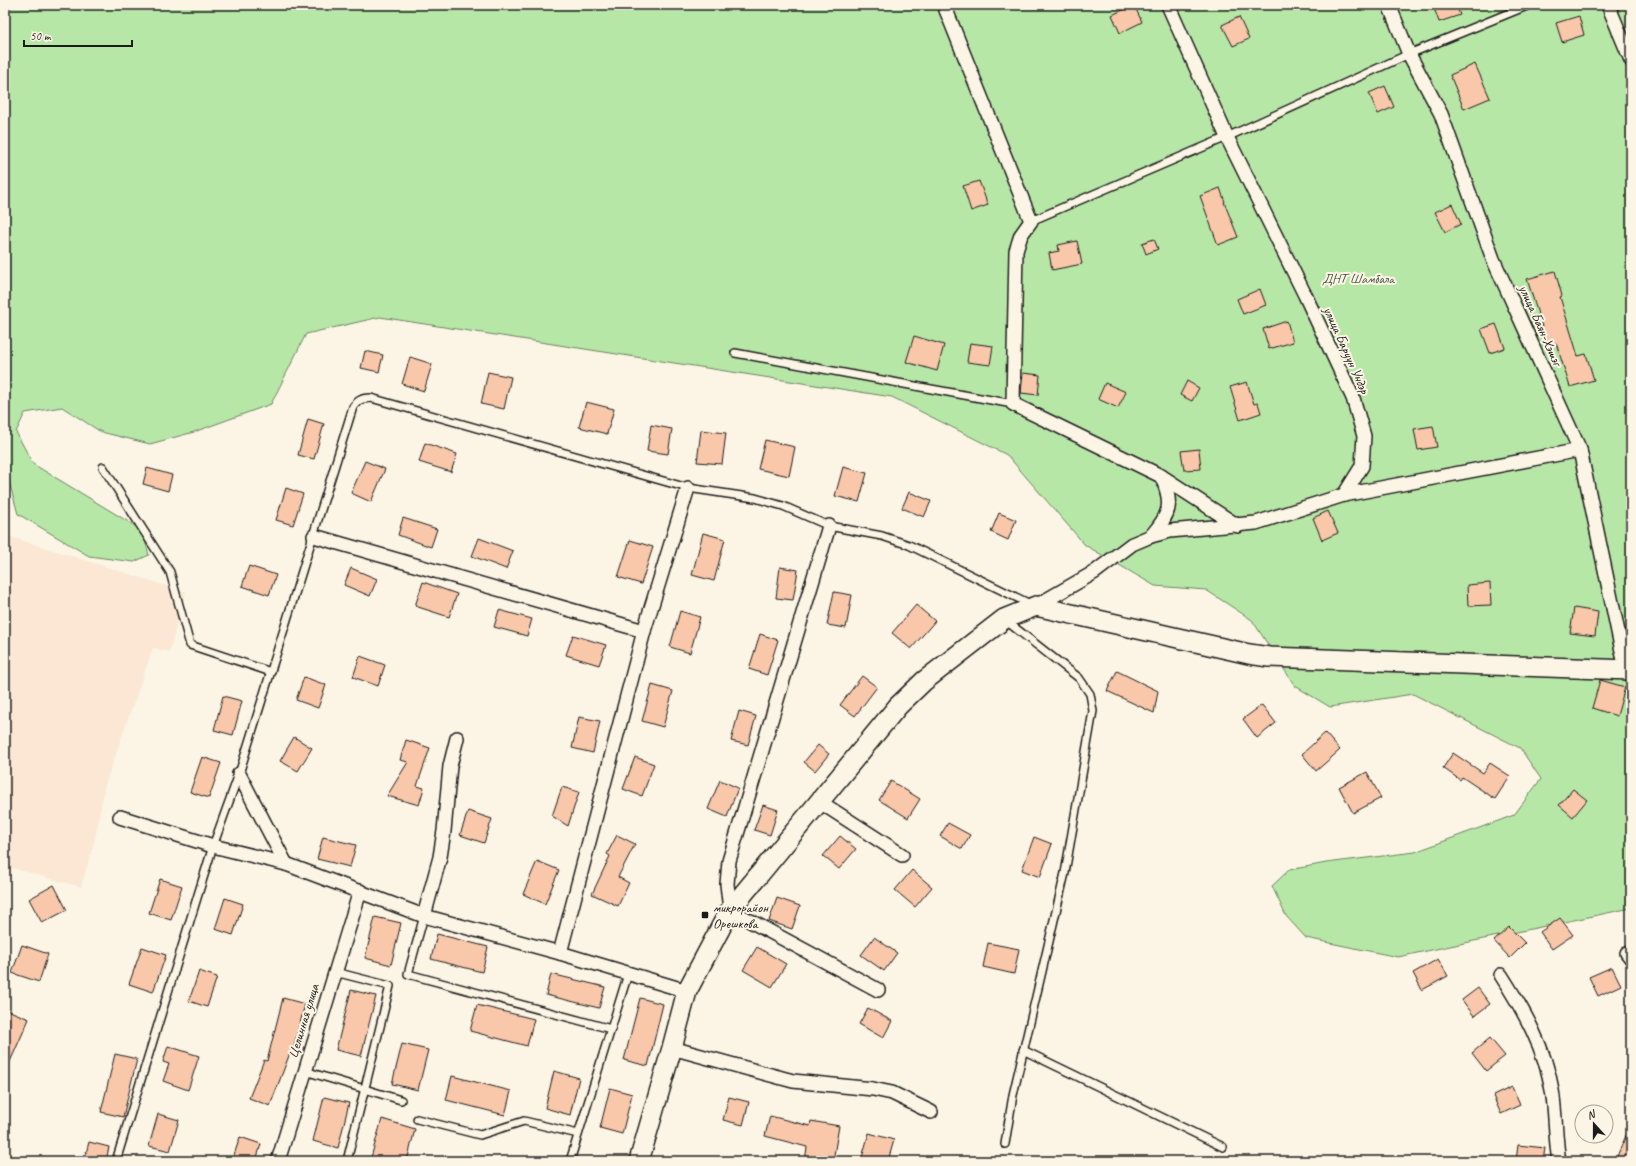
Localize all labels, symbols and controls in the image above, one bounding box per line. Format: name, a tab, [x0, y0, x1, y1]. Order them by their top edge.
scale bar	[24, 22, 132, 48]
text: 50 m	[30, 28, 52, 44]
park label: ДНТ Шамбала	[1322, 270, 1395, 287]
street label: улица Баян-Хэшэг	[1515, 281, 1567, 370]
street label: улица Баруун Ундэр	[1319, 303, 1374, 397]
place label: микрорайон Орешкова	[713, 899, 769, 932]
marker: микрорайон Орешкова	[700, 910, 710, 920]
street label: Целинная улица	[284, 981, 323, 1060]
north arrow	[1574, 1104, 1614, 1144]
text: N	[1585, 1106, 1598, 1122]

